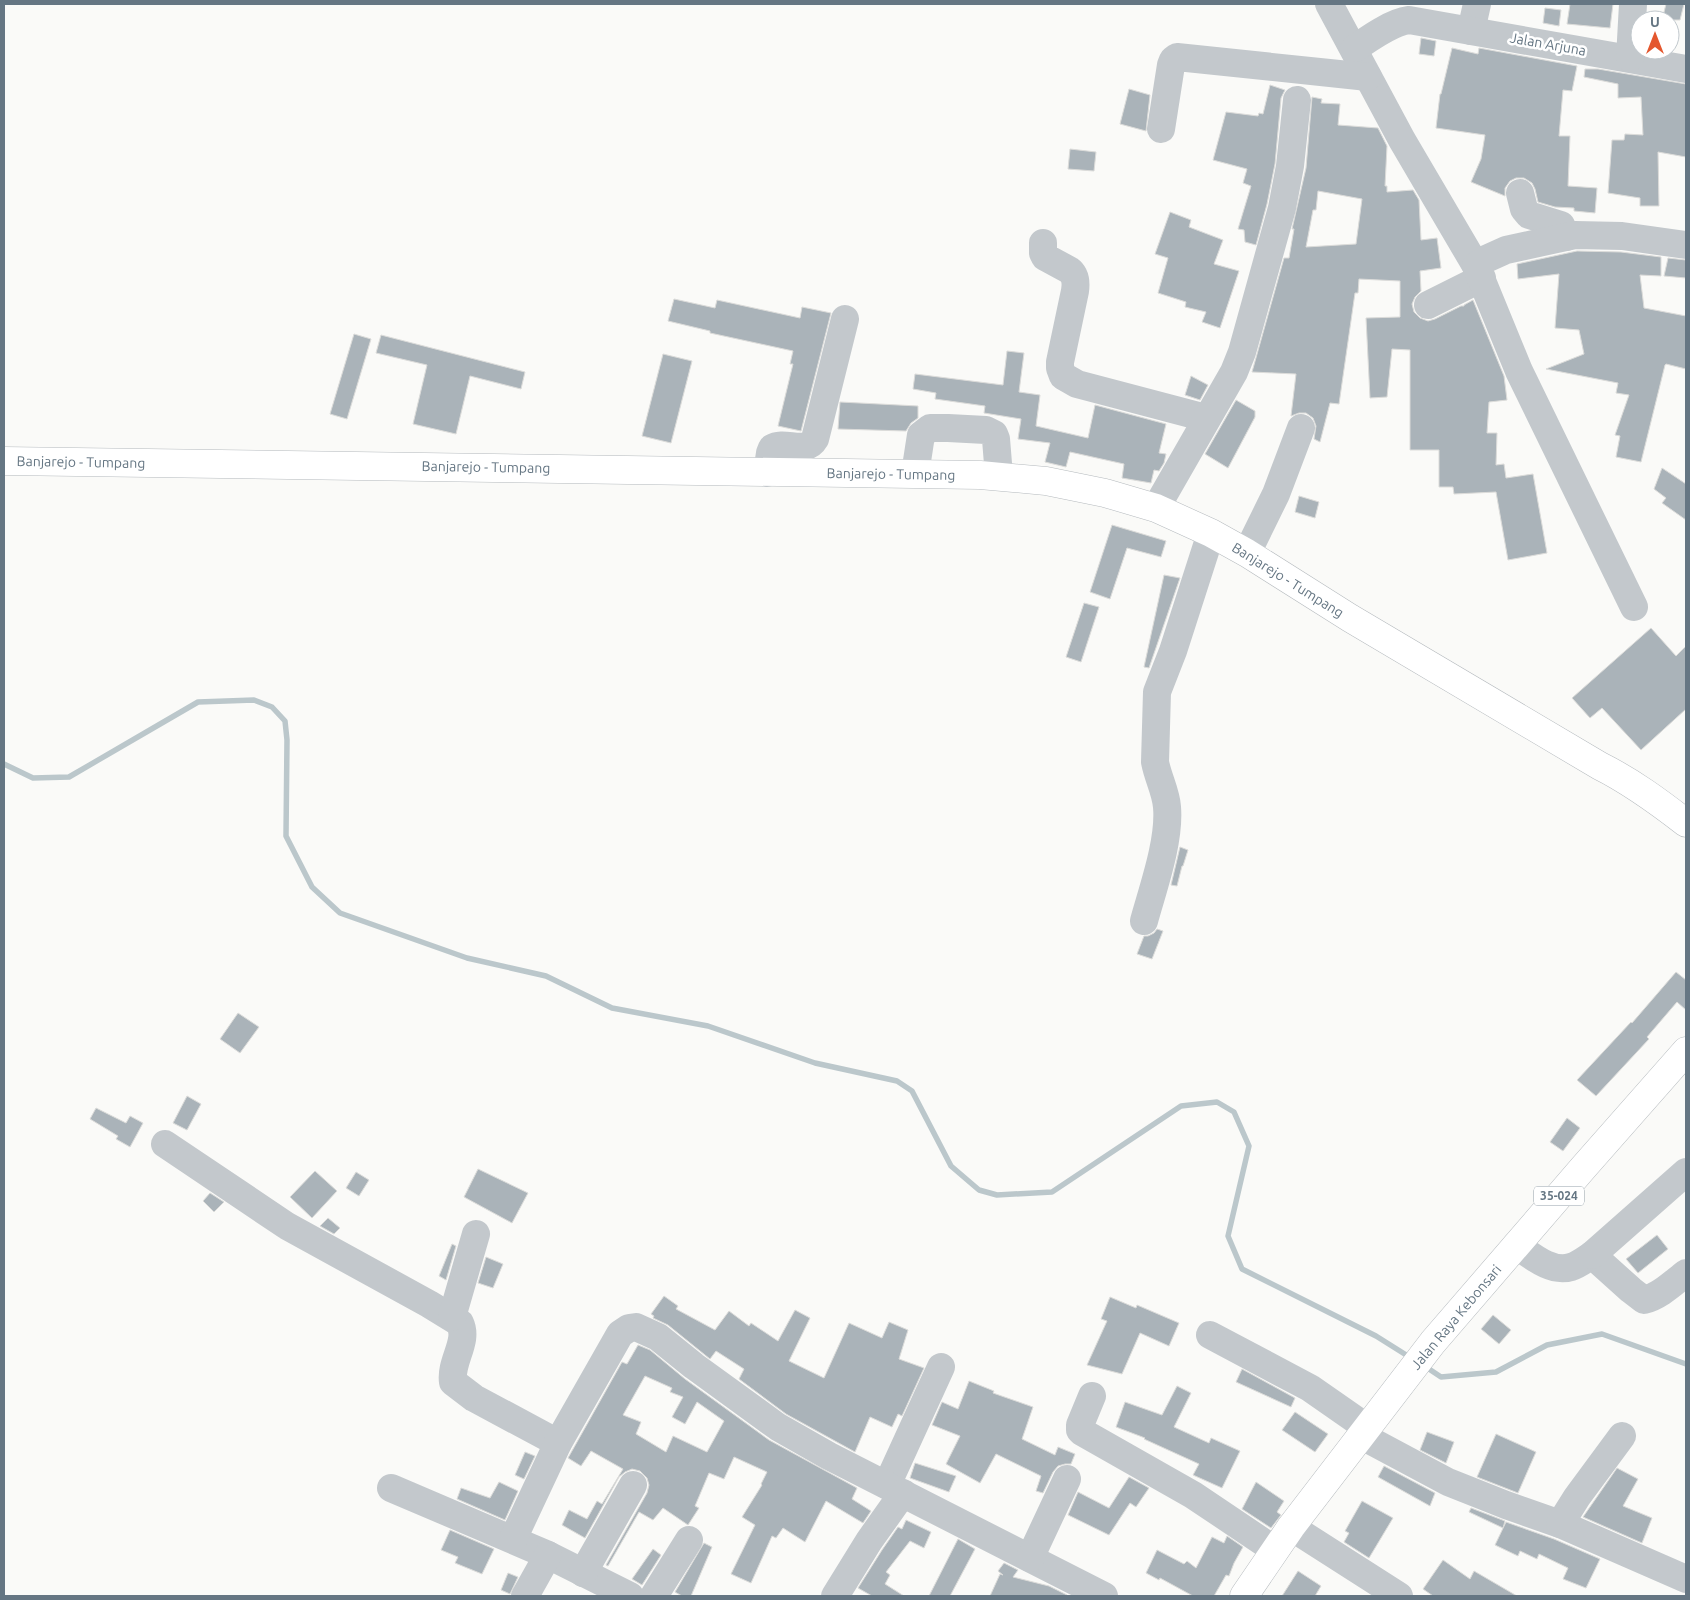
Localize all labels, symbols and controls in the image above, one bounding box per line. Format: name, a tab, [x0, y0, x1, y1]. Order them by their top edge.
north arrow	[1630, 10, 1680, 60]
text: U	[1650, 14, 1660, 30]
street label: Jalan Arjuna	[1509, 29, 1587, 59]
street label: Banjarejo - Tumpang	[17, 453, 145, 471]
street label: Banjarejo - Tumpang	[422, 458, 550, 476]
street label: Banjarejo - Tumpang	[827, 465, 955, 483]
street label: Banjarejo - Tumpang	[1229, 539, 1347, 621]
road number: 35-024	[1534, 1186, 1584, 1206]
street label: Jalan Raya Kebonsari	[1408, 1261, 1504, 1373]

